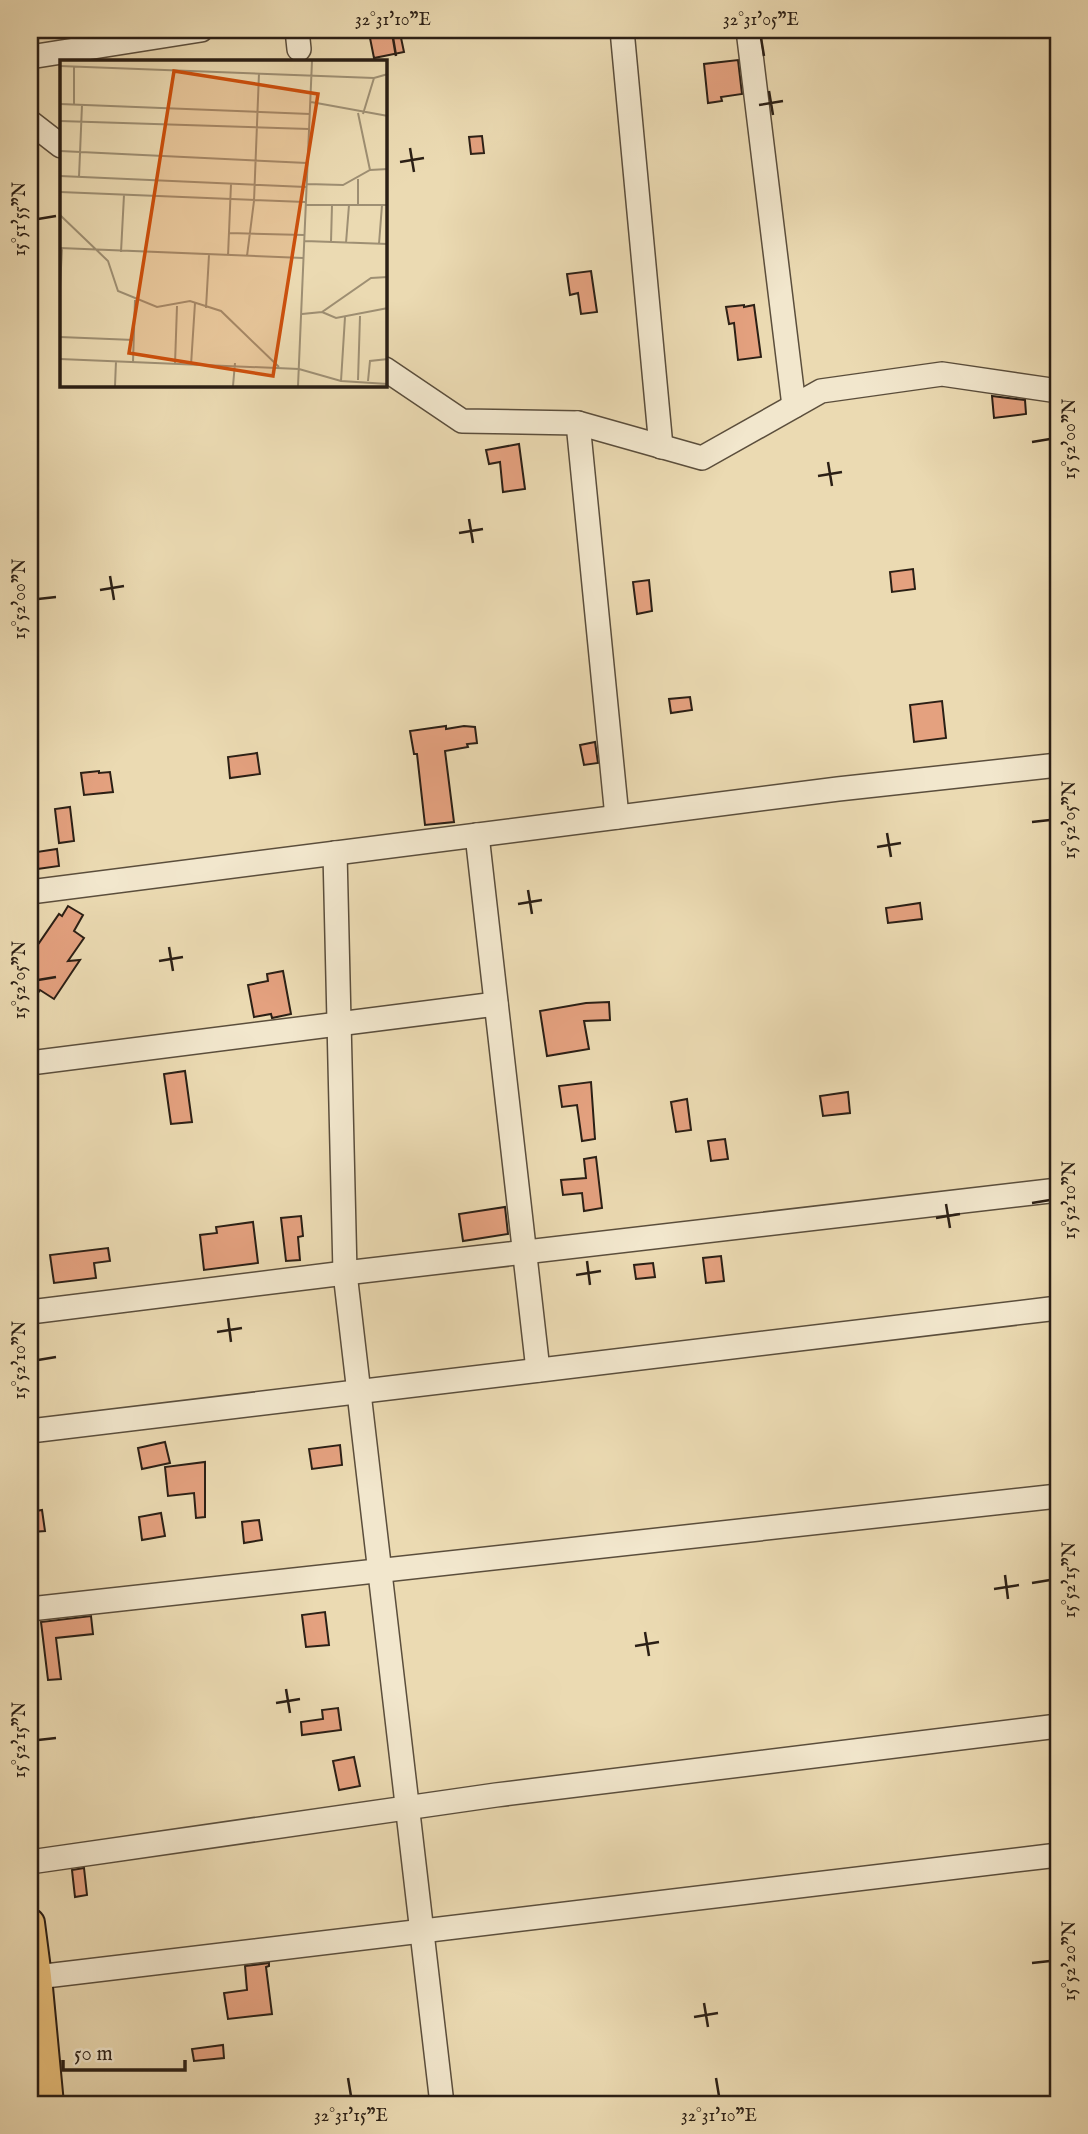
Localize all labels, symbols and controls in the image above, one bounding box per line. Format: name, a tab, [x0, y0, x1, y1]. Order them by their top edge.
text: 32°31'10"E	[355, 9, 431, 32]
text: 32°31'05"E	[723, 9, 799, 32]
inset map	[60, 60, 387, 387]
text: 15°51'55"N	[9, 181, 32, 256]
text: 15°52'00"N	[1059, 398, 1082, 480]
text: 15°52'00"N	[9, 558, 32, 640]
text: 15°52'05"N	[1059, 780, 1082, 859]
text: 15°52'05"N	[9, 940, 32, 1019]
text: 15°52'10"N	[1059, 1160, 1082, 1239]
text: 15°52'10"N	[9, 1320, 32, 1399]
text: 15°52'15"N	[1059, 1541, 1082, 1618]
text: 15°52'15"N	[9, 1701, 32, 1778]
text: 15°52'20"N	[1059, 1920, 1082, 2001]
scale bar	[63, 2029, 186, 2073]
text: 50 m	[74, 2041, 113, 2068]
text: 32°31'15"E	[314, 2105, 388, 2128]
text: 32°31'10"E	[681, 2105, 757, 2128]

